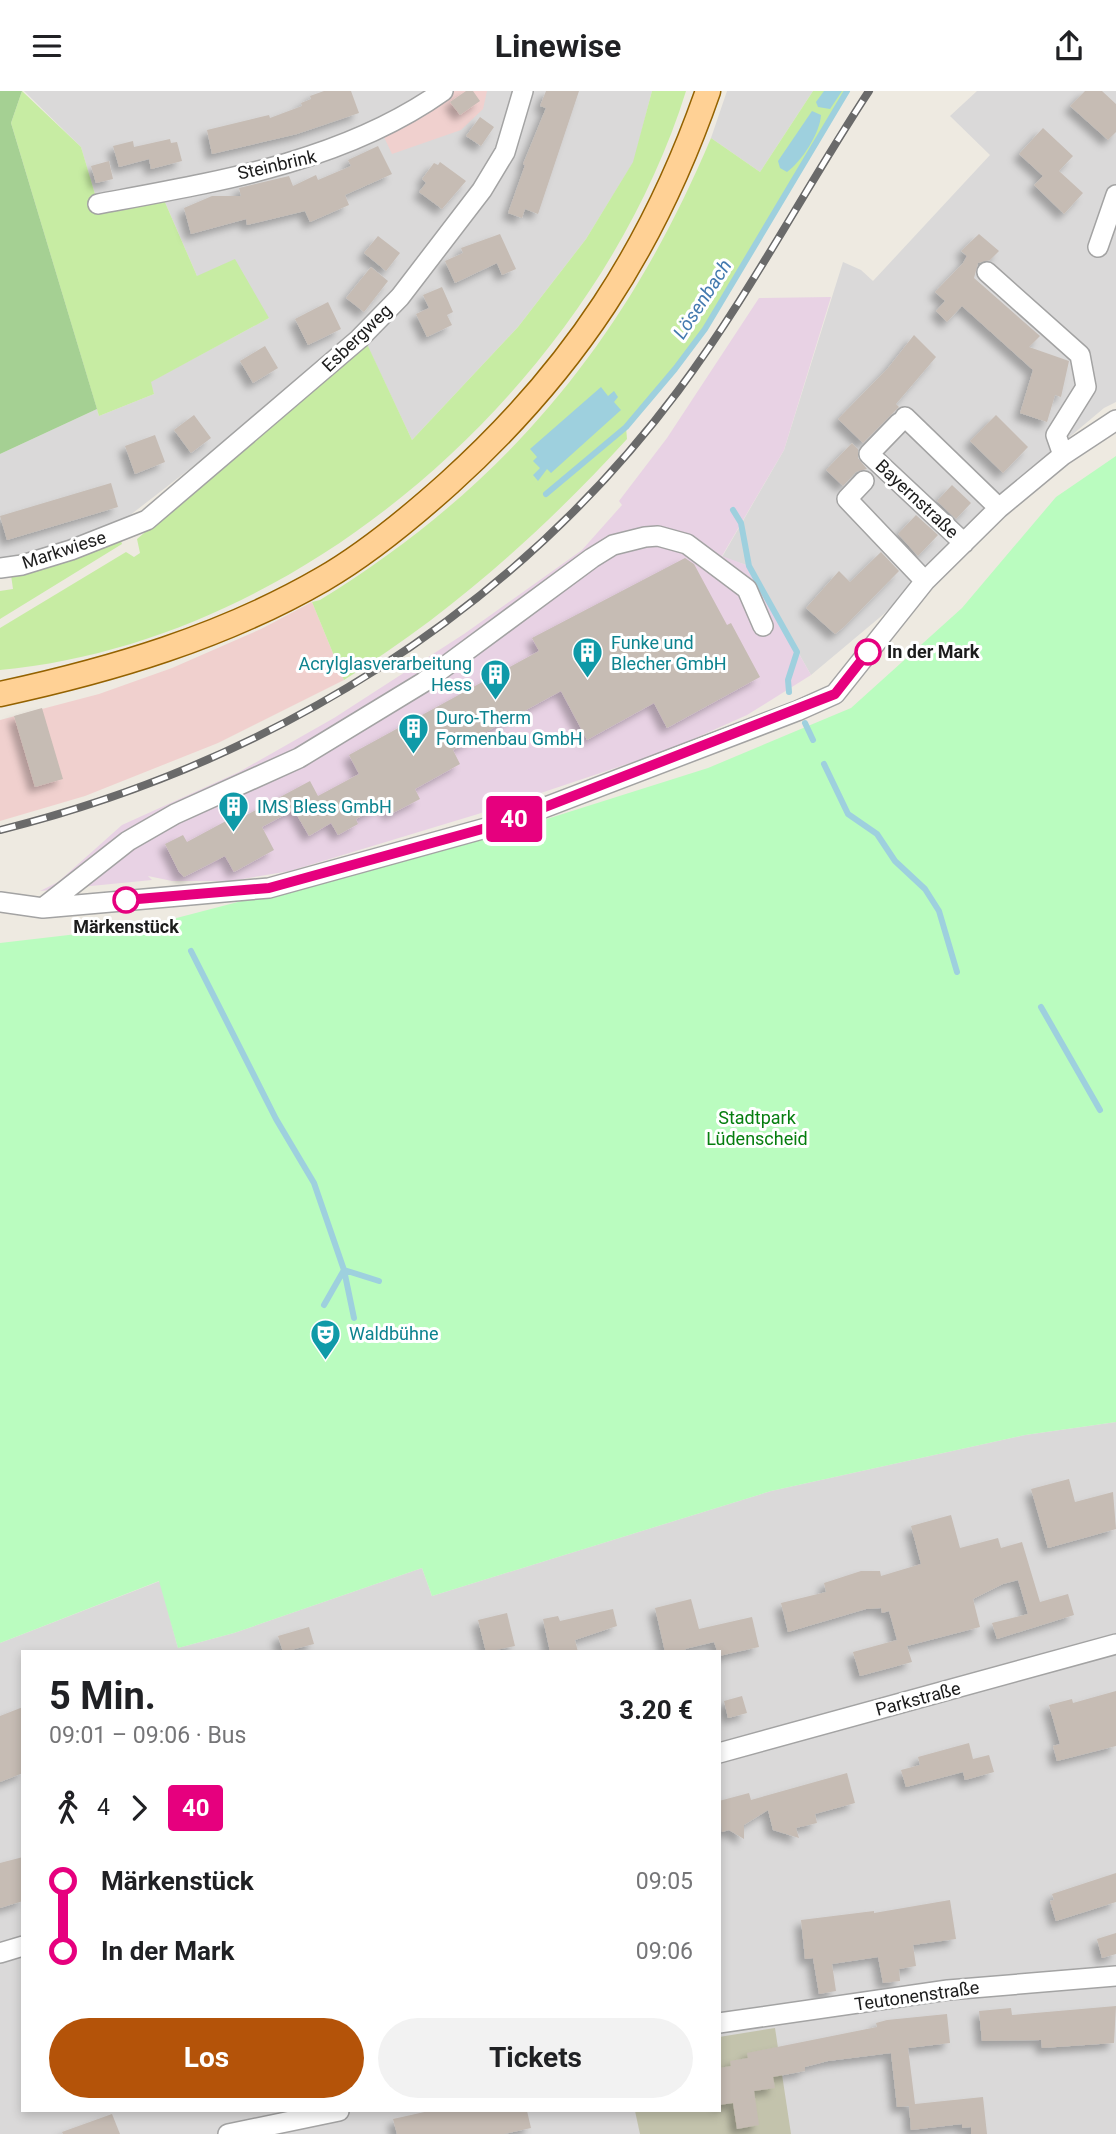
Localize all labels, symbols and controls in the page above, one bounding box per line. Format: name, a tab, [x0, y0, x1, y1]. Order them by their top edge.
icon: menu	[28, 27, 66, 65]
text: Linewise	[495, 27, 621, 65]
icon: share	[1050, 27, 1088, 65]
street label: Steinbrink	[236, 145, 319, 184]
water label: Lösenbach	[668, 255, 737, 343]
street label: Esbergweg	[318, 299, 396, 376]
street label: Bayernstraße	[871, 455, 963, 542]
street label: Markwiese	[19, 526, 108, 573]
place label: Funke und Blecher GmbH	[611, 632, 727, 674]
building icon: Funke und Blecher GmbH	[571, 636, 605, 680]
marker: In der Mark	[855, 639, 881, 665]
place label: In der Mark	[887, 641, 980, 662]
place label: Acrylglasverarbeitung Hess	[298, 653, 472, 695]
building icon: Acrylglasverarbeitung Hess	[478, 657, 512, 701]
place label: Duro-Therm Formenbau GmbH	[436, 707, 583, 749]
building icon: Duro-Therm Formenbau GmbH	[396, 711, 430, 755]
building icon: IMS Bless GmbH	[217, 790, 251, 834]
place label: IMS Bless GmbH	[257, 796, 392, 817]
line badge: 40	[482, 796, 546, 842]
text: 40	[500, 805, 528, 833]
marker: Märkenstück	[113, 887, 139, 913]
place label: Märkenstück	[73, 916, 179, 937]
park label: Stadtpark Lüdenscheid	[706, 1107, 808, 1149]
theatre icon: Waldbühne	[309, 1317, 343, 1361]
place label: Waldbühne	[349, 1323, 438, 1344]
text: 5 Min.	[49, 1674, 156, 1718]
street label: Parkstraße	[873, 1677, 963, 1720]
text: 3.20 €	[619, 1695, 693, 1725]
text: 09:01 – 09:06 · Bus	[49, 1722, 246, 1749]
icon: walk	[49, 1789, 87, 1827]
icon: forward	[120, 1789, 158, 1827]
text: 4	[97, 1794, 110, 1821]
text: 40	[182, 1794, 209, 1822]
text: Märkenstück	[101, 1866, 254, 1896]
text: 09:05	[636, 1868, 693, 1895]
text: In der Mark	[101, 1936, 234, 1966]
text: 09:06	[636, 1938, 693, 1965]
street label: Teutonenstraße	[853, 1976, 981, 2015]
button: Los	[49, 2018, 364, 2098]
button: Tickets	[378, 2018, 693, 2098]

